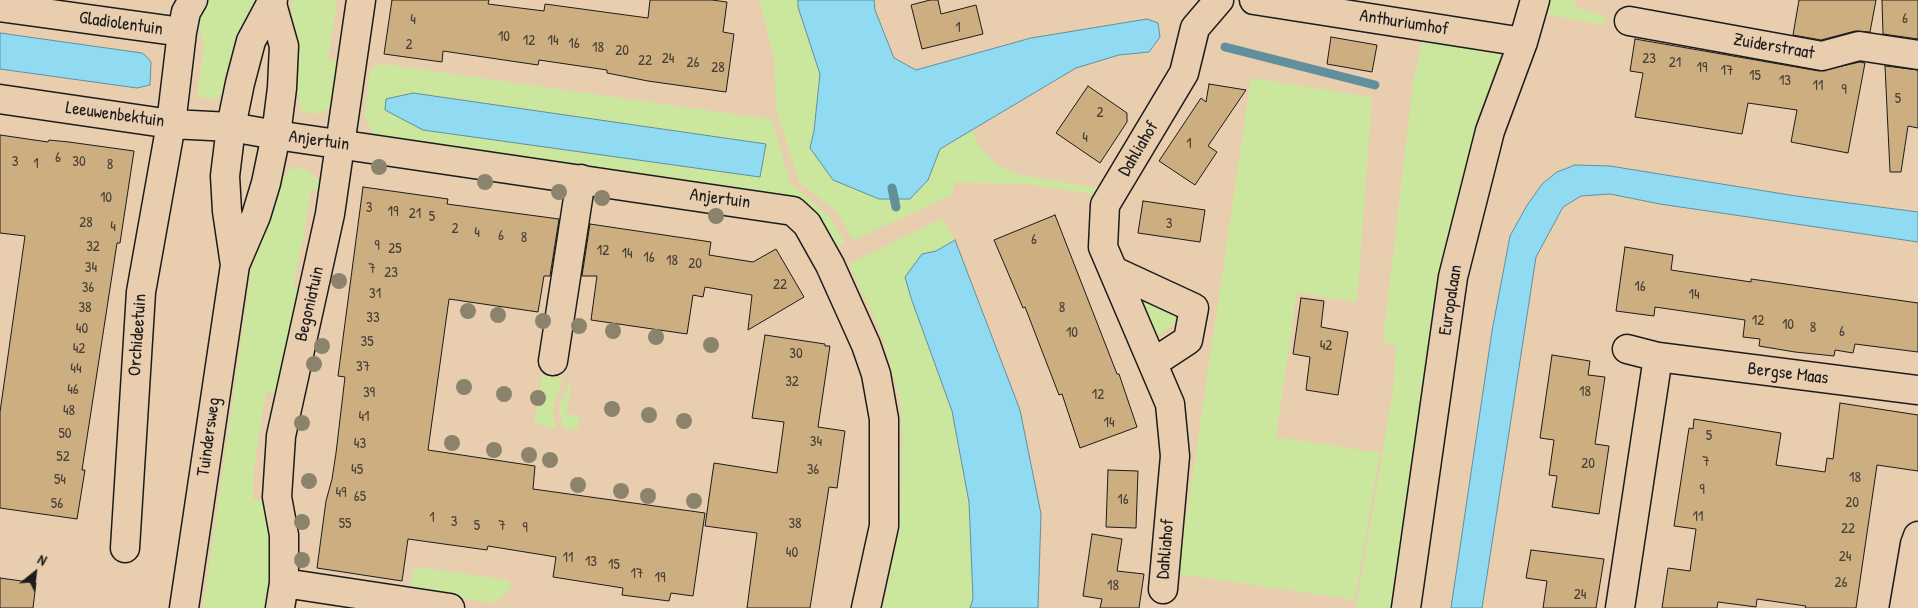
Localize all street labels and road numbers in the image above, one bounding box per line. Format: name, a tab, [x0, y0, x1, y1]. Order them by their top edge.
street label: Anthuriumhof	[1358, 5, 1450, 41]
street label: Gladiolentuin	[78, 7, 164, 41]
street label: Zuiderstraat	[1732, 29, 1816, 65]
street label: Leeuwenbektuin	[64, 97, 166, 133]
street label: Dahliahof	[1114, 118, 1164, 180]
street label: Anjertuin	[287, 126, 351, 156]
street label: Anjertuin	[688, 184, 752, 214]
street label: Europalaan	[1435, 263, 1467, 337]
street label: Begoniatuin	[291, 264, 329, 344]
street label: Orchideetuin	[124, 293, 152, 377]
street label: Bergse Maas	[1746, 358, 1830, 390]
street label: Tuindersweg	[193, 396, 225, 478]
street label: Dahliahof	[1153, 518, 1179, 580]

